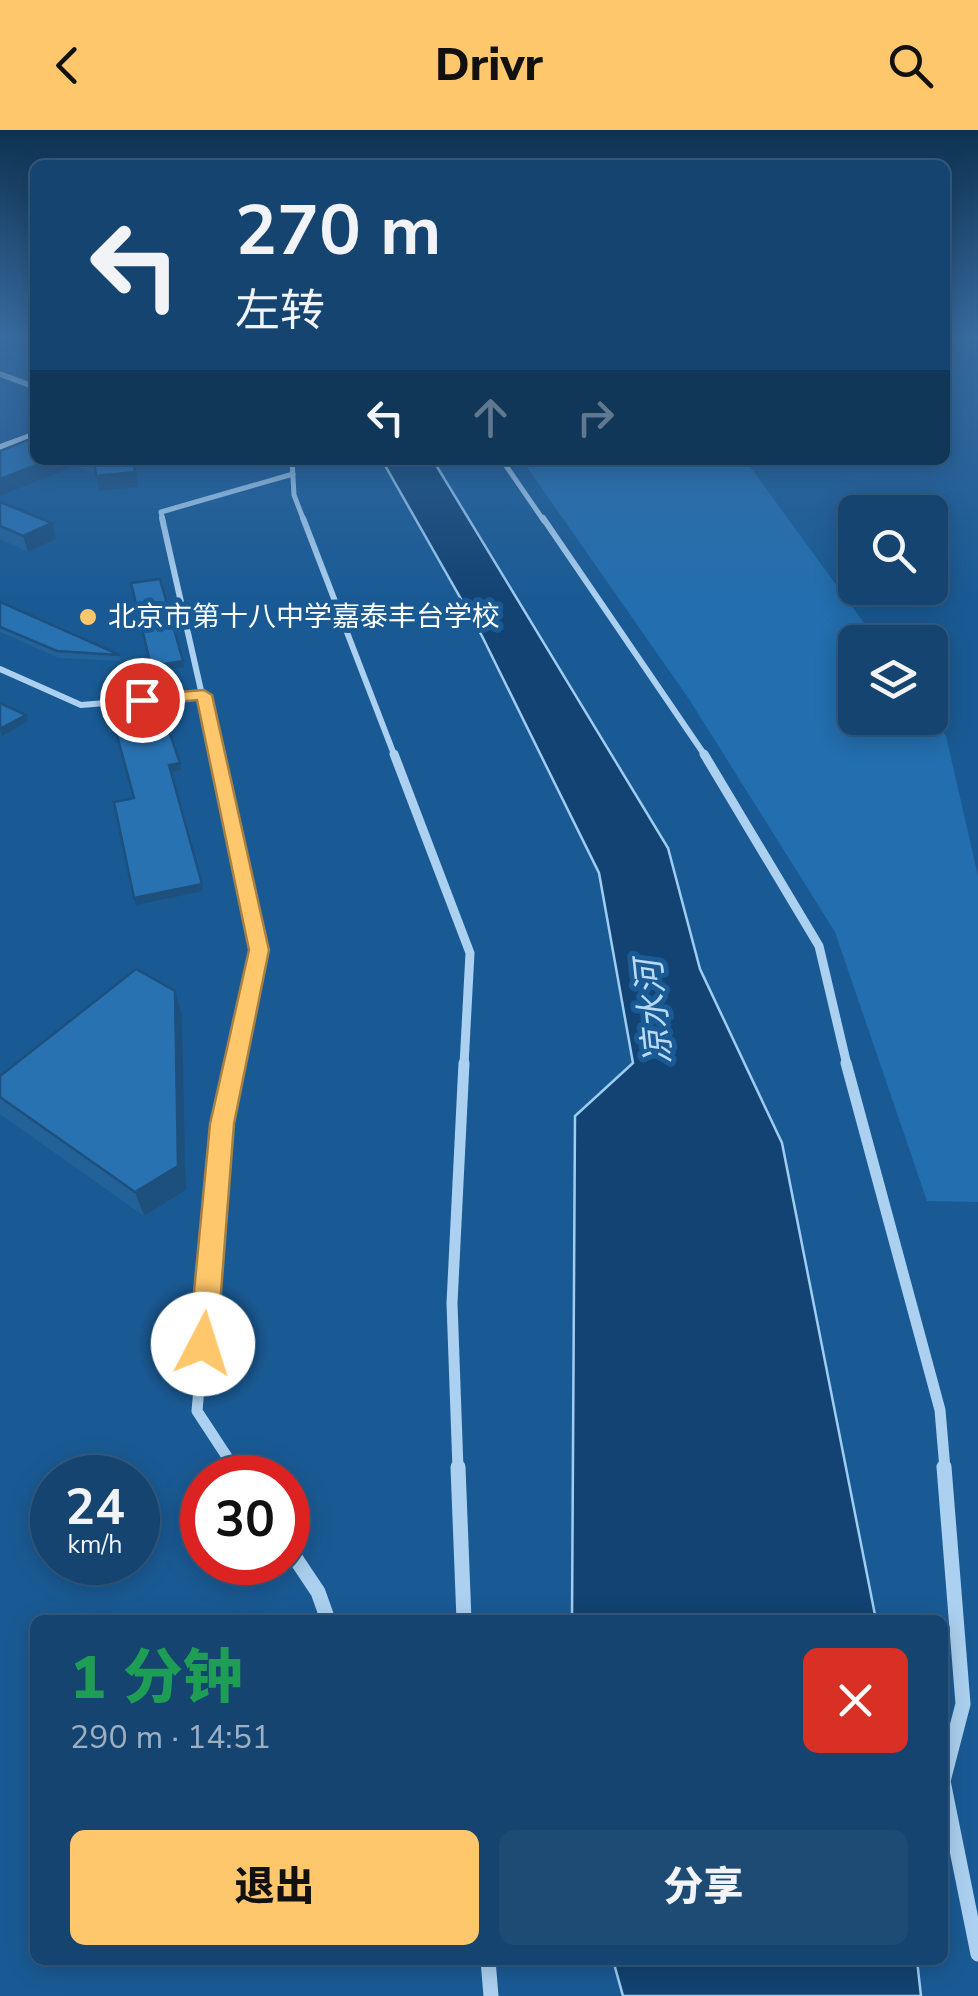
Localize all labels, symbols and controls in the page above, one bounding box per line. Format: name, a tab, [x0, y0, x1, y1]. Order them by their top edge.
text: Drivr	[435, 35, 543, 96]
icon: back	[40, 38, 95, 93]
icon: search	[883, 38, 938, 93]
text: 270 m	[235, 183, 441, 279]
icon: left	[70, 200, 200, 330]
text: 左转	[235, 281, 325, 342]
icon: left	[358, 390, 413, 445]
icon: ahead	[463, 390, 518, 445]
icon: right	[568, 390, 623, 445]
map controls	[838, 495, 948, 735]
button: search	[838, 495, 948, 605]
place label: 北京市第十八中学嘉泰丰台学校	[108, 598, 500, 636]
marker: 北京市第十八中学嘉泰丰台学校	[77, 606, 99, 628]
button: layers	[838, 625, 948, 735]
pin	[100, 658, 185, 743]
icon: arrive	[115, 673, 170, 728]
water label: 凉水河	[625, 951, 683, 1067]
position arrow	[151, 1292, 255, 1396]
speed limit sign: 30	[180, 1455, 310, 1585]
text: 24	[65, 1473, 125, 1542]
text: km/h	[67, 1528, 123, 1562]
text: 1 分钟	[70, 1637, 243, 1719]
button: close	[803, 1648, 908, 1753]
text: 290 m · 14:51	[70, 1716, 271, 1759]
button: 退出	[70, 1830, 479, 1945]
button: 分享	[499, 1830, 908, 1945]

